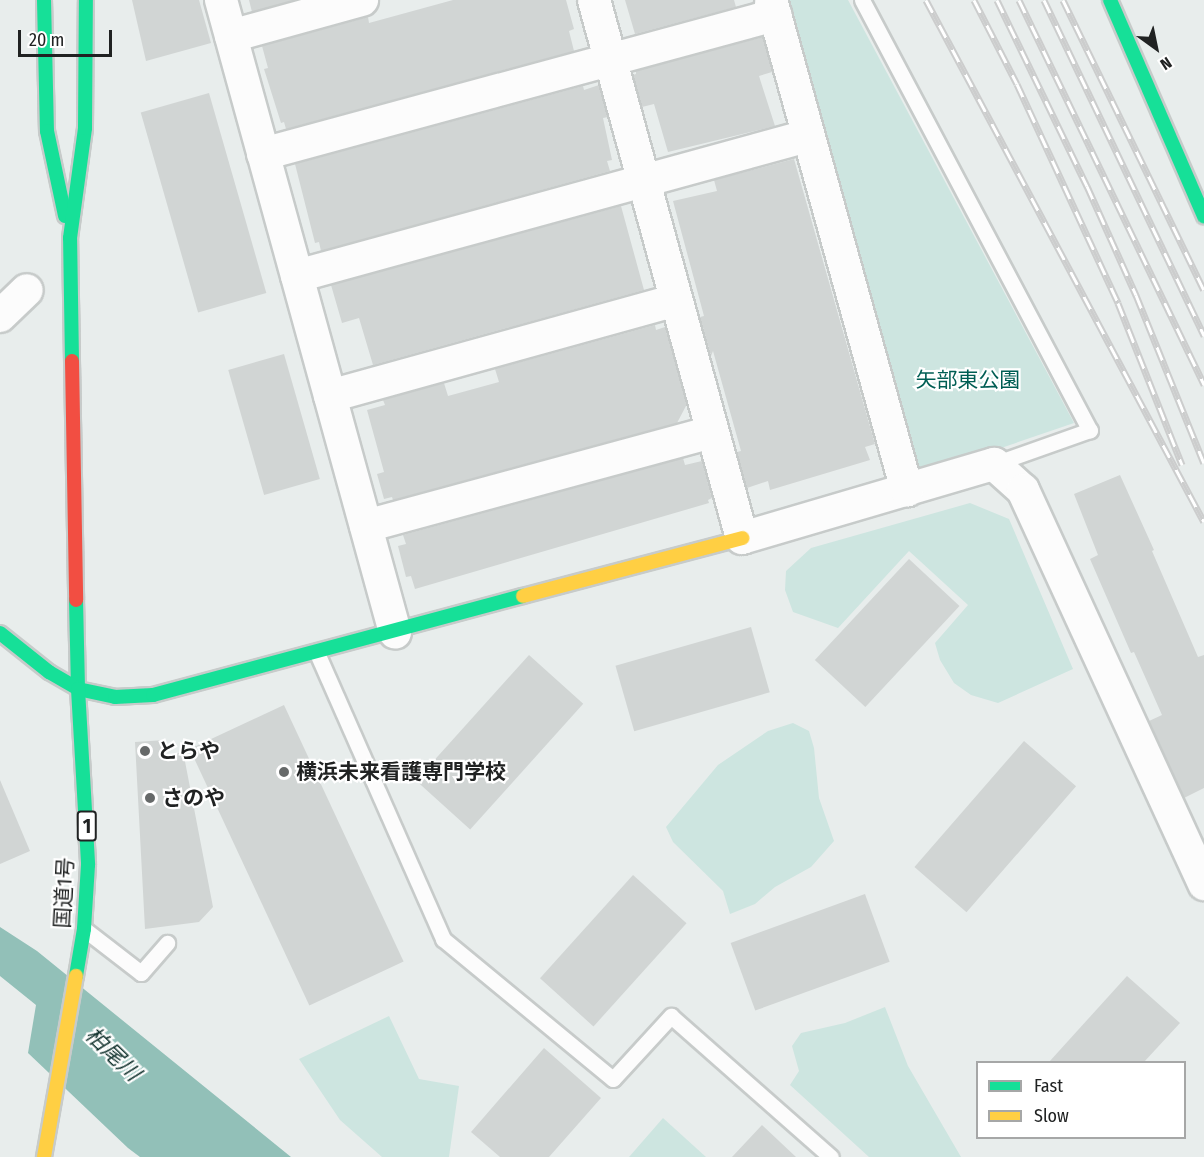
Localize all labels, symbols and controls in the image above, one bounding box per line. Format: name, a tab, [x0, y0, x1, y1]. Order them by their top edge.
scale bar	[21, 18, 116, 56]
north arrow	[1126, 18, 1186, 78]
text: 20 m	[29, 29, 64, 51]
text: N	[1157, 53, 1175, 74]
park label: 矢部東公園	[916, 367, 1020, 393]
place label: とらや	[157, 738, 220, 764]
marker: とらや	[138, 744, 152, 758]
place label: 横浜未来看護専門学校	[296, 759, 506, 785]
marker: 横浜未来看護専門学校	[277, 765, 291, 779]
place label: さのや	[162, 785, 225, 811]
marker: さのや	[143, 791, 157, 805]
road number: 1	[76, 809, 98, 843]
street label: 国道1号	[50, 857, 78, 929]
water label: 柏尾川	[80, 1022, 146, 1086]
legend	[976, 1061, 1186, 1139]
text: Fast	[1034, 1075, 1063, 1097]
text: Slow	[1034, 1105, 1069, 1127]

